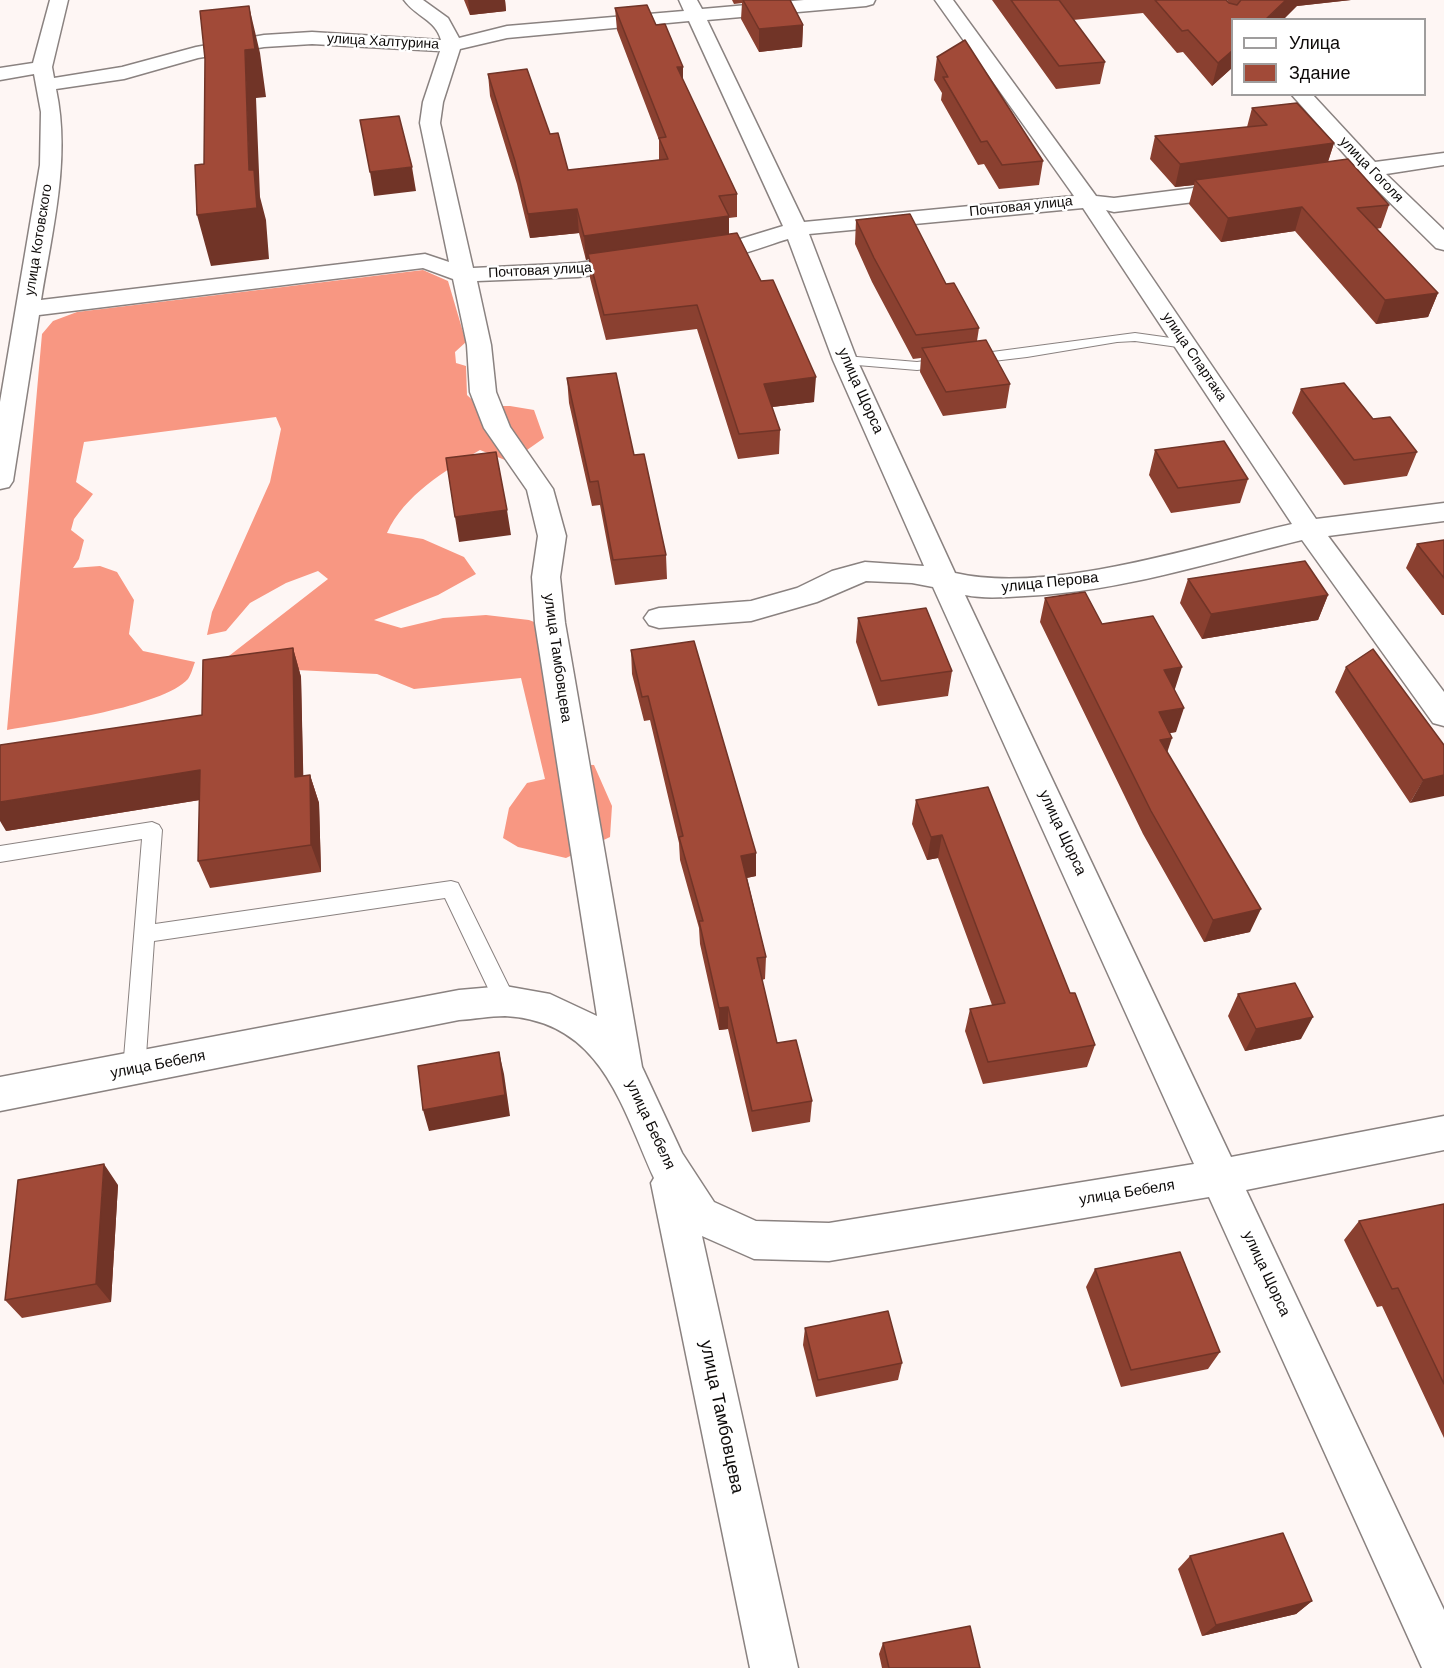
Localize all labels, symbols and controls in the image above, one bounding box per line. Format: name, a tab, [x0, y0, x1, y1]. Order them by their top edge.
legend	[1231, 18, 1426, 96]
street label: улица Халтурина	[327, 31, 439, 53]
text: Улица	[1289, 31, 1340, 55]
text: Здание	[1289, 61, 1350, 85]
street label: улица Гоголя	[1336, 134, 1406, 206]
street label: улица Котовского	[22, 183, 56, 297]
street label: Почтовая улица	[969, 193, 1073, 221]
street label: Почтовая улица	[488, 260, 592, 282]
street label: улица Спартака	[1158, 309, 1230, 405]
street label: улица Щорса	[833, 345, 887, 437]
street label: улица Перова	[1001, 569, 1099, 597]
street label: улица Тамбовцева	[539, 592, 575, 724]
street label: улица Щорса	[1034, 788, 1090, 878]
street label: улица Бебеля	[109, 1047, 207, 1083]
street label: улица Бебеля	[621, 1078, 679, 1172]
street label: улица Бебеля	[1078, 1177, 1176, 1209]
street label: улица Щорса	[1238, 1229, 1294, 1319]
street label: улица Тамбовцева	[694, 1338, 748, 1496]

